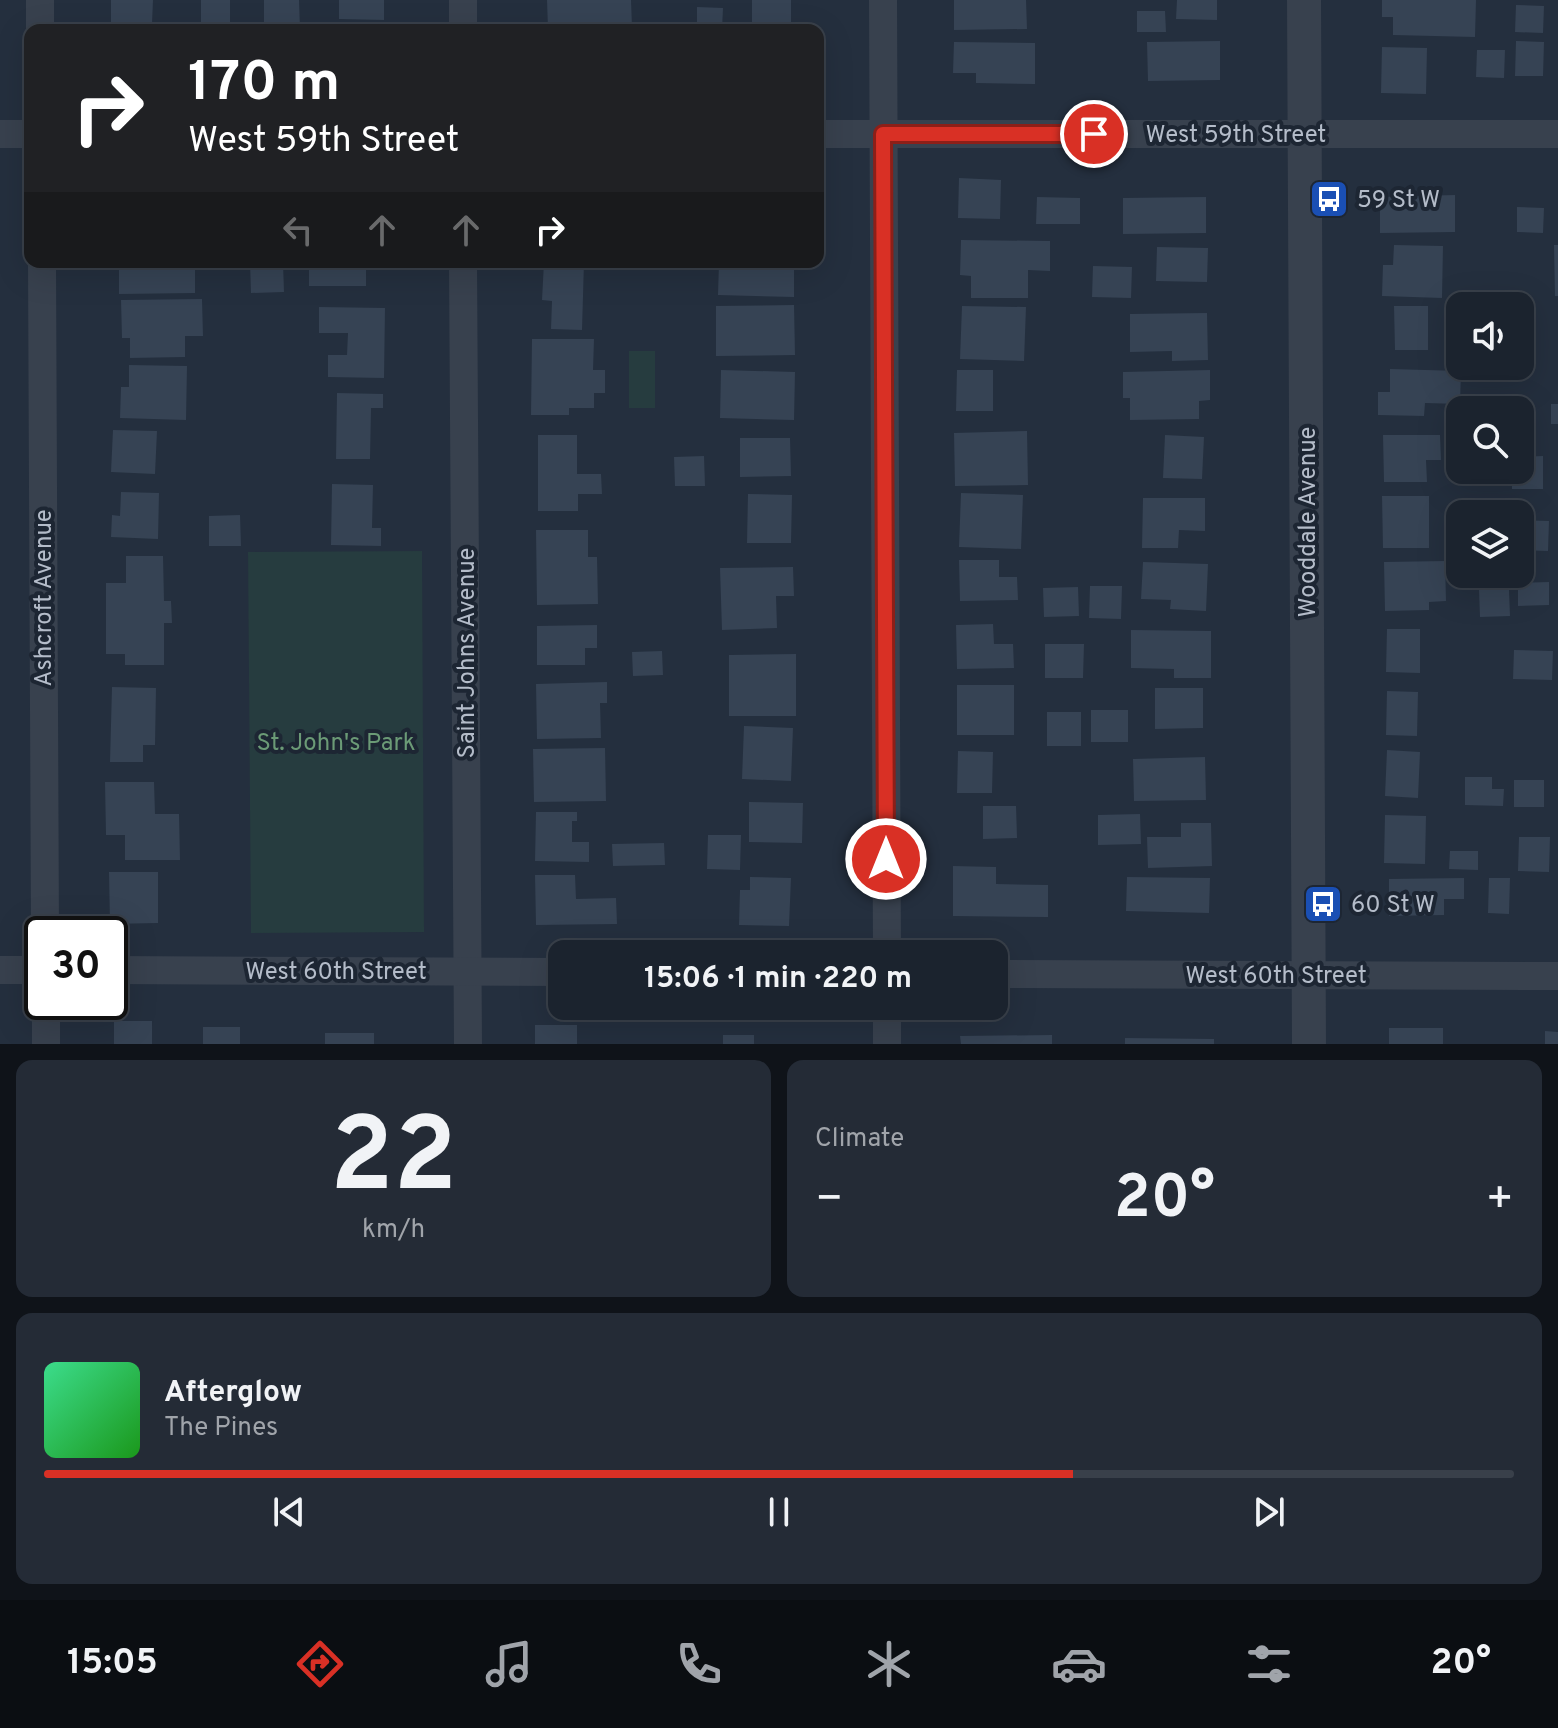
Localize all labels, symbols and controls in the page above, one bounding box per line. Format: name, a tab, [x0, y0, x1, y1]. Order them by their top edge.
text: 170 m	[188, 50, 340, 120]
icon: right	[56, 56, 160, 160]
pin	[1060, 100, 1128, 168]
icon: arrive	[1072, 112, 1116, 156]
text: West 59th Street	[188, 119, 459, 165]
street label: West 59th Street	[1146, 121, 1326, 151]
bus stop icon: 59 St W	[1308, 178, 1350, 220]
place label: 59 St W	[1357, 186, 1440, 216]
icon: left	[276, 208, 320, 252]
icon: ahead	[360, 208, 404, 252]
icon: ahead	[444, 208, 488, 252]
icon: right	[528, 208, 572, 252]
map controls	[1446, 292, 1534, 588]
button: sound	[1446, 292, 1534, 380]
button: search	[1446, 396, 1534, 484]
street label: Wooddale Avenue	[1294, 427, 1324, 617]
button: layers	[1446, 500, 1534, 588]
street label: Ashcroft Avenue	[30, 509, 60, 687]
street label: Saint Johns Avenue	[453, 548, 483, 758]
park label: St. John's Park	[256, 729, 416, 759]
position arrow	[844, 817, 928, 901]
bus stop icon: 60 St W	[1302, 883, 1344, 925]
place label: 60 St W	[1351, 891, 1435, 921]
speed limit sign: 30	[24, 916, 128, 1020]
street label: West 60th Street	[245, 958, 427, 988]
text: 15:06 · 1 min · 220 m	[644, 961, 912, 998]
street label: West 60th Street	[1185, 962, 1367, 992]
text: 22	[330, 1096, 457, 1228]
text: Climate	[815, 1123, 904, 1156]
text: 20°	[1114, 1163, 1215, 1239]
text: −	[815, 1173, 843, 1229]
text: +	[1486, 1173, 1514, 1229]
text: km/h	[362, 1214, 425, 1247]
text: Afterglow	[164, 1375, 302, 1412]
text: The Pines	[164, 1412, 278, 1445]
icon: previous	[267, 1490, 311, 1534]
icon: pause	[757, 1490, 801, 1534]
icon: next	[1247, 1490, 1291, 1534]
icon: directions	[292, 1636, 348, 1692]
icon: music	[481, 1636, 537, 1692]
icon: phone	[671, 1636, 727, 1692]
icon: climate	[861, 1636, 917, 1692]
icon: car	[1051, 1636, 1107, 1692]
icon: filters	[1241, 1636, 1297, 1692]
text: 15:05	[67, 1641, 158, 1687]
text: 20°	[1430, 1641, 1491, 1687]

